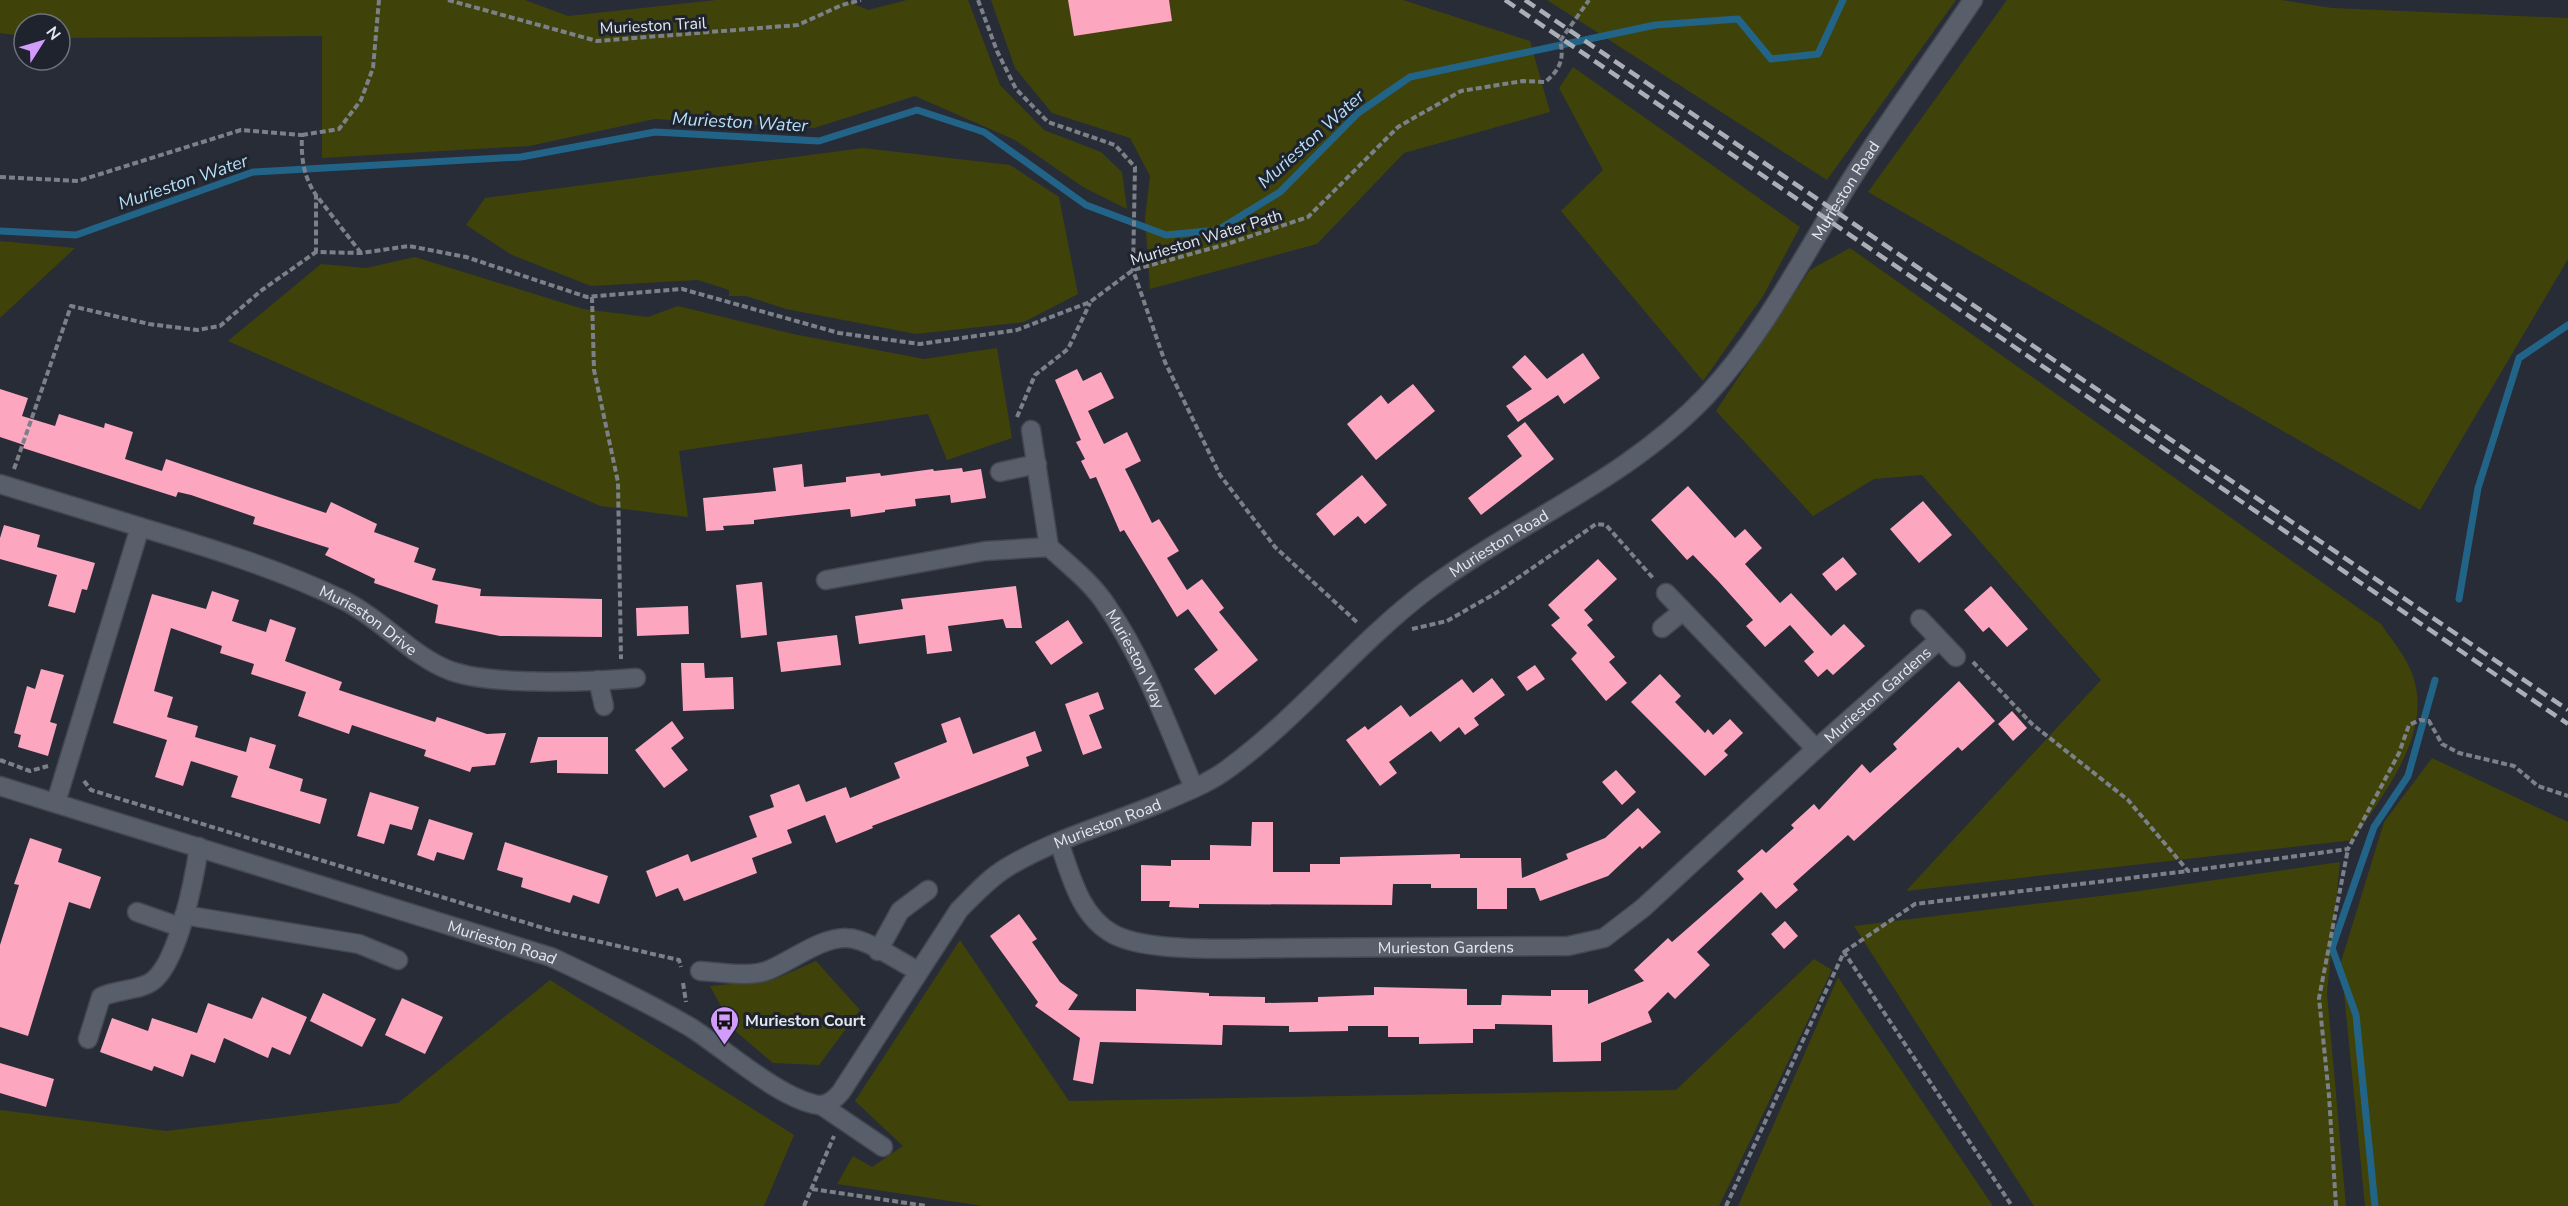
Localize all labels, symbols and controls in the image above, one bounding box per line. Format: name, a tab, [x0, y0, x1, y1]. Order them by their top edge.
north arrow	[12, 12, 72, 72]
street label: Murieston Trail	[599, 12, 707, 40]
text: N	[41, 22, 66, 45]
water label: Murieston Water	[1252, 84, 1370, 193]
water label: Murieston Water	[672, 106, 809, 138]
street label: Murieston Road	[1807, 137, 1885, 244]
water label: Murieston Water	[115, 148, 252, 215]
street label: Murieston Water Path	[1128, 204, 1285, 272]
street label: Murieston Road	[1445, 505, 1553, 583]
street label: Murieston Drive	[315, 580, 421, 661]
street label: Murieston Way	[1100, 605, 1170, 713]
street label: Murieston Gardens	[1820, 642, 1936, 749]
street label: Murieston Road	[1051, 794, 1165, 855]
street label: Murieston Road	[445, 916, 560, 970]
street label: Murieston Gardens	[1378, 936, 1514, 959]
bus stop icon: Murieston Court	[708, 1004, 740, 1046]
place label: Murieston Court	[745, 1010, 866, 1032]

